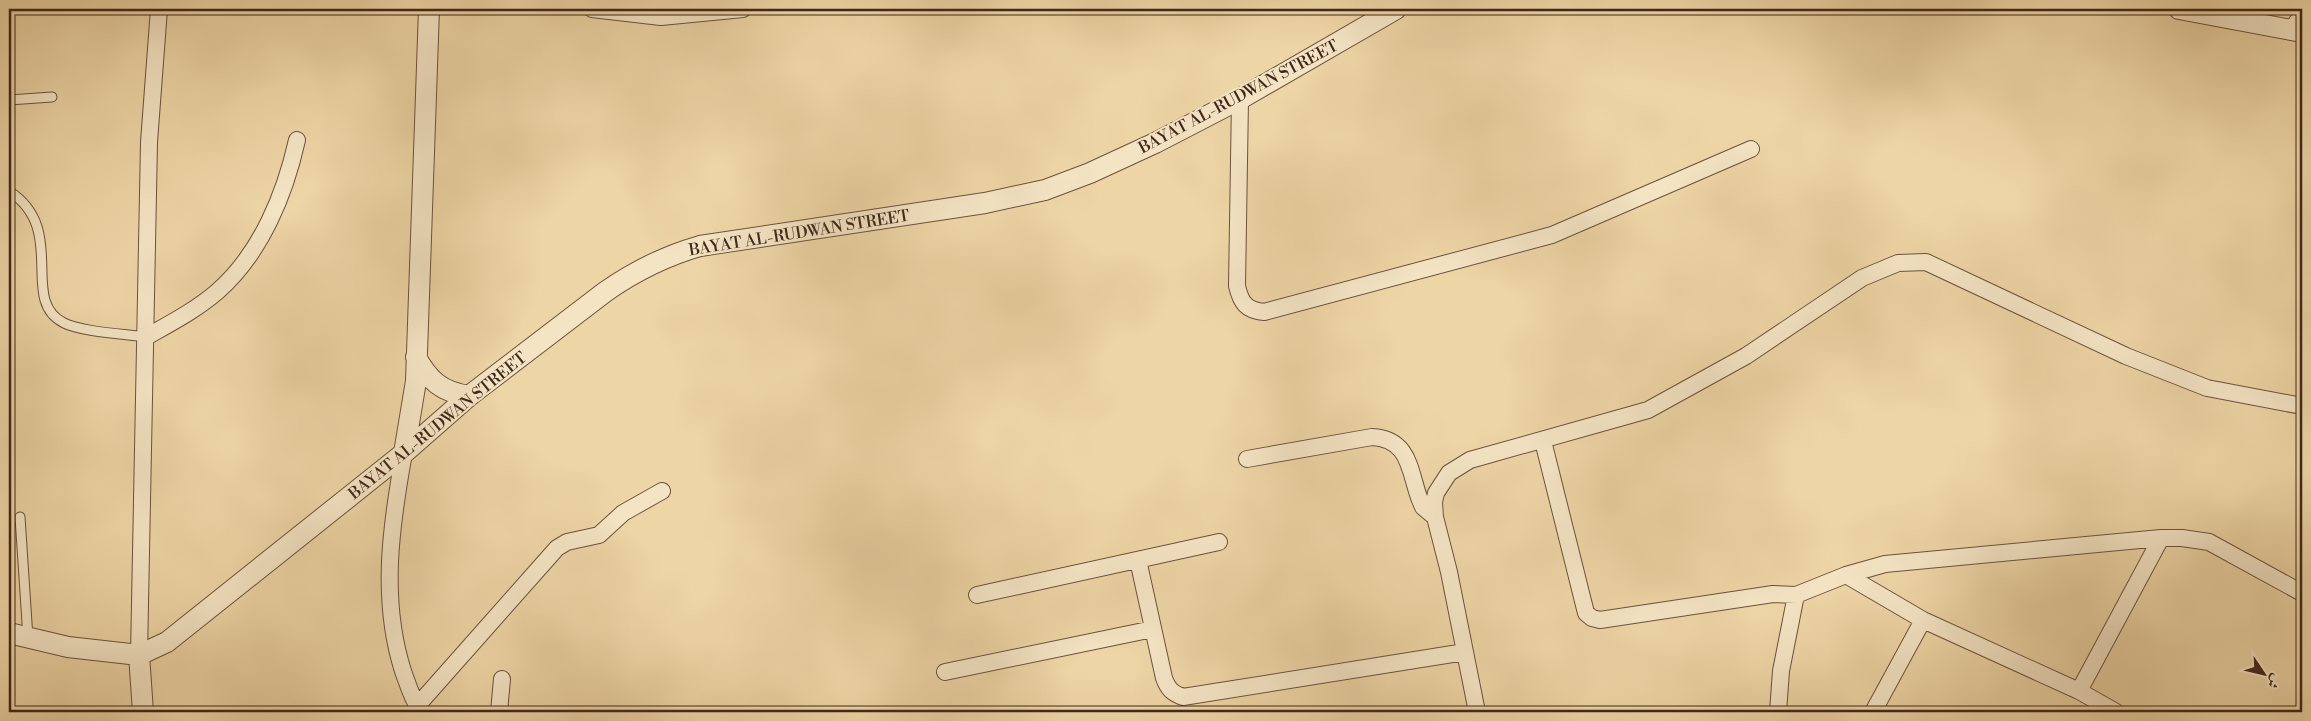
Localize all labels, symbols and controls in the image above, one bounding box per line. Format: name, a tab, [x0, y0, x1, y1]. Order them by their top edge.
street label: BAYAT AL-RUDWAN STREET	[1134, 36, 1342, 159]
street label: BAYAT AL-RUDWAN STREET	[686, 206, 911, 260]
street label: BAYAT AL-RUDWAN STREET	[344, 348, 531, 504]
north arrow	[2238, 648, 2288, 698]
text: ش	[2262, 670, 2285, 692]

